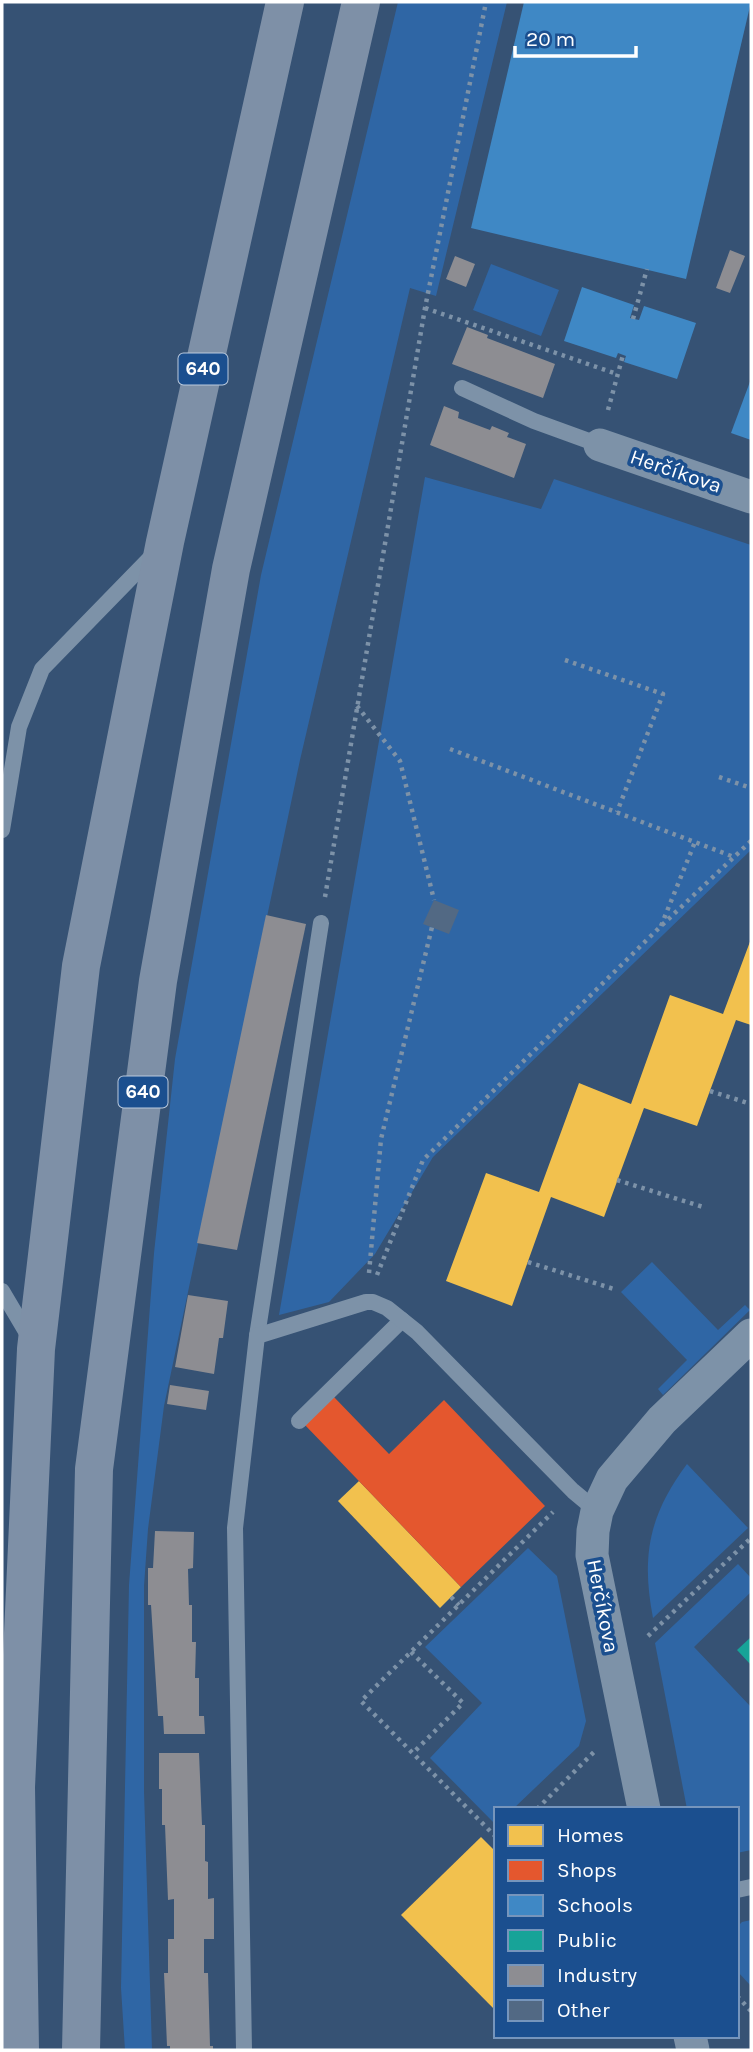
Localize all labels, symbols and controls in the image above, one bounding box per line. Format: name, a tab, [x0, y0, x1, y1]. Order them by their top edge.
scale bar	[515, 14, 636, 58]
text: 20 m	[526, 27, 575, 51]
road number: 640	[178, 354, 228, 384]
street label: Herčíkova	[627, 444, 725, 498]
road number: 640	[118, 1076, 168, 1108]
street label: Herčíkova	[582, 1557, 624, 1655]
legend	[494, 1807, 739, 2038]
text: Homes	[557, 1823, 624, 1847]
text: Shops	[557, 1858, 617, 1882]
text: Schools	[557, 1893, 633, 1917]
text: Public	[557, 1928, 617, 1952]
text: Industry	[557, 1963, 637, 1987]
text: Other	[557, 1998, 610, 2022]

